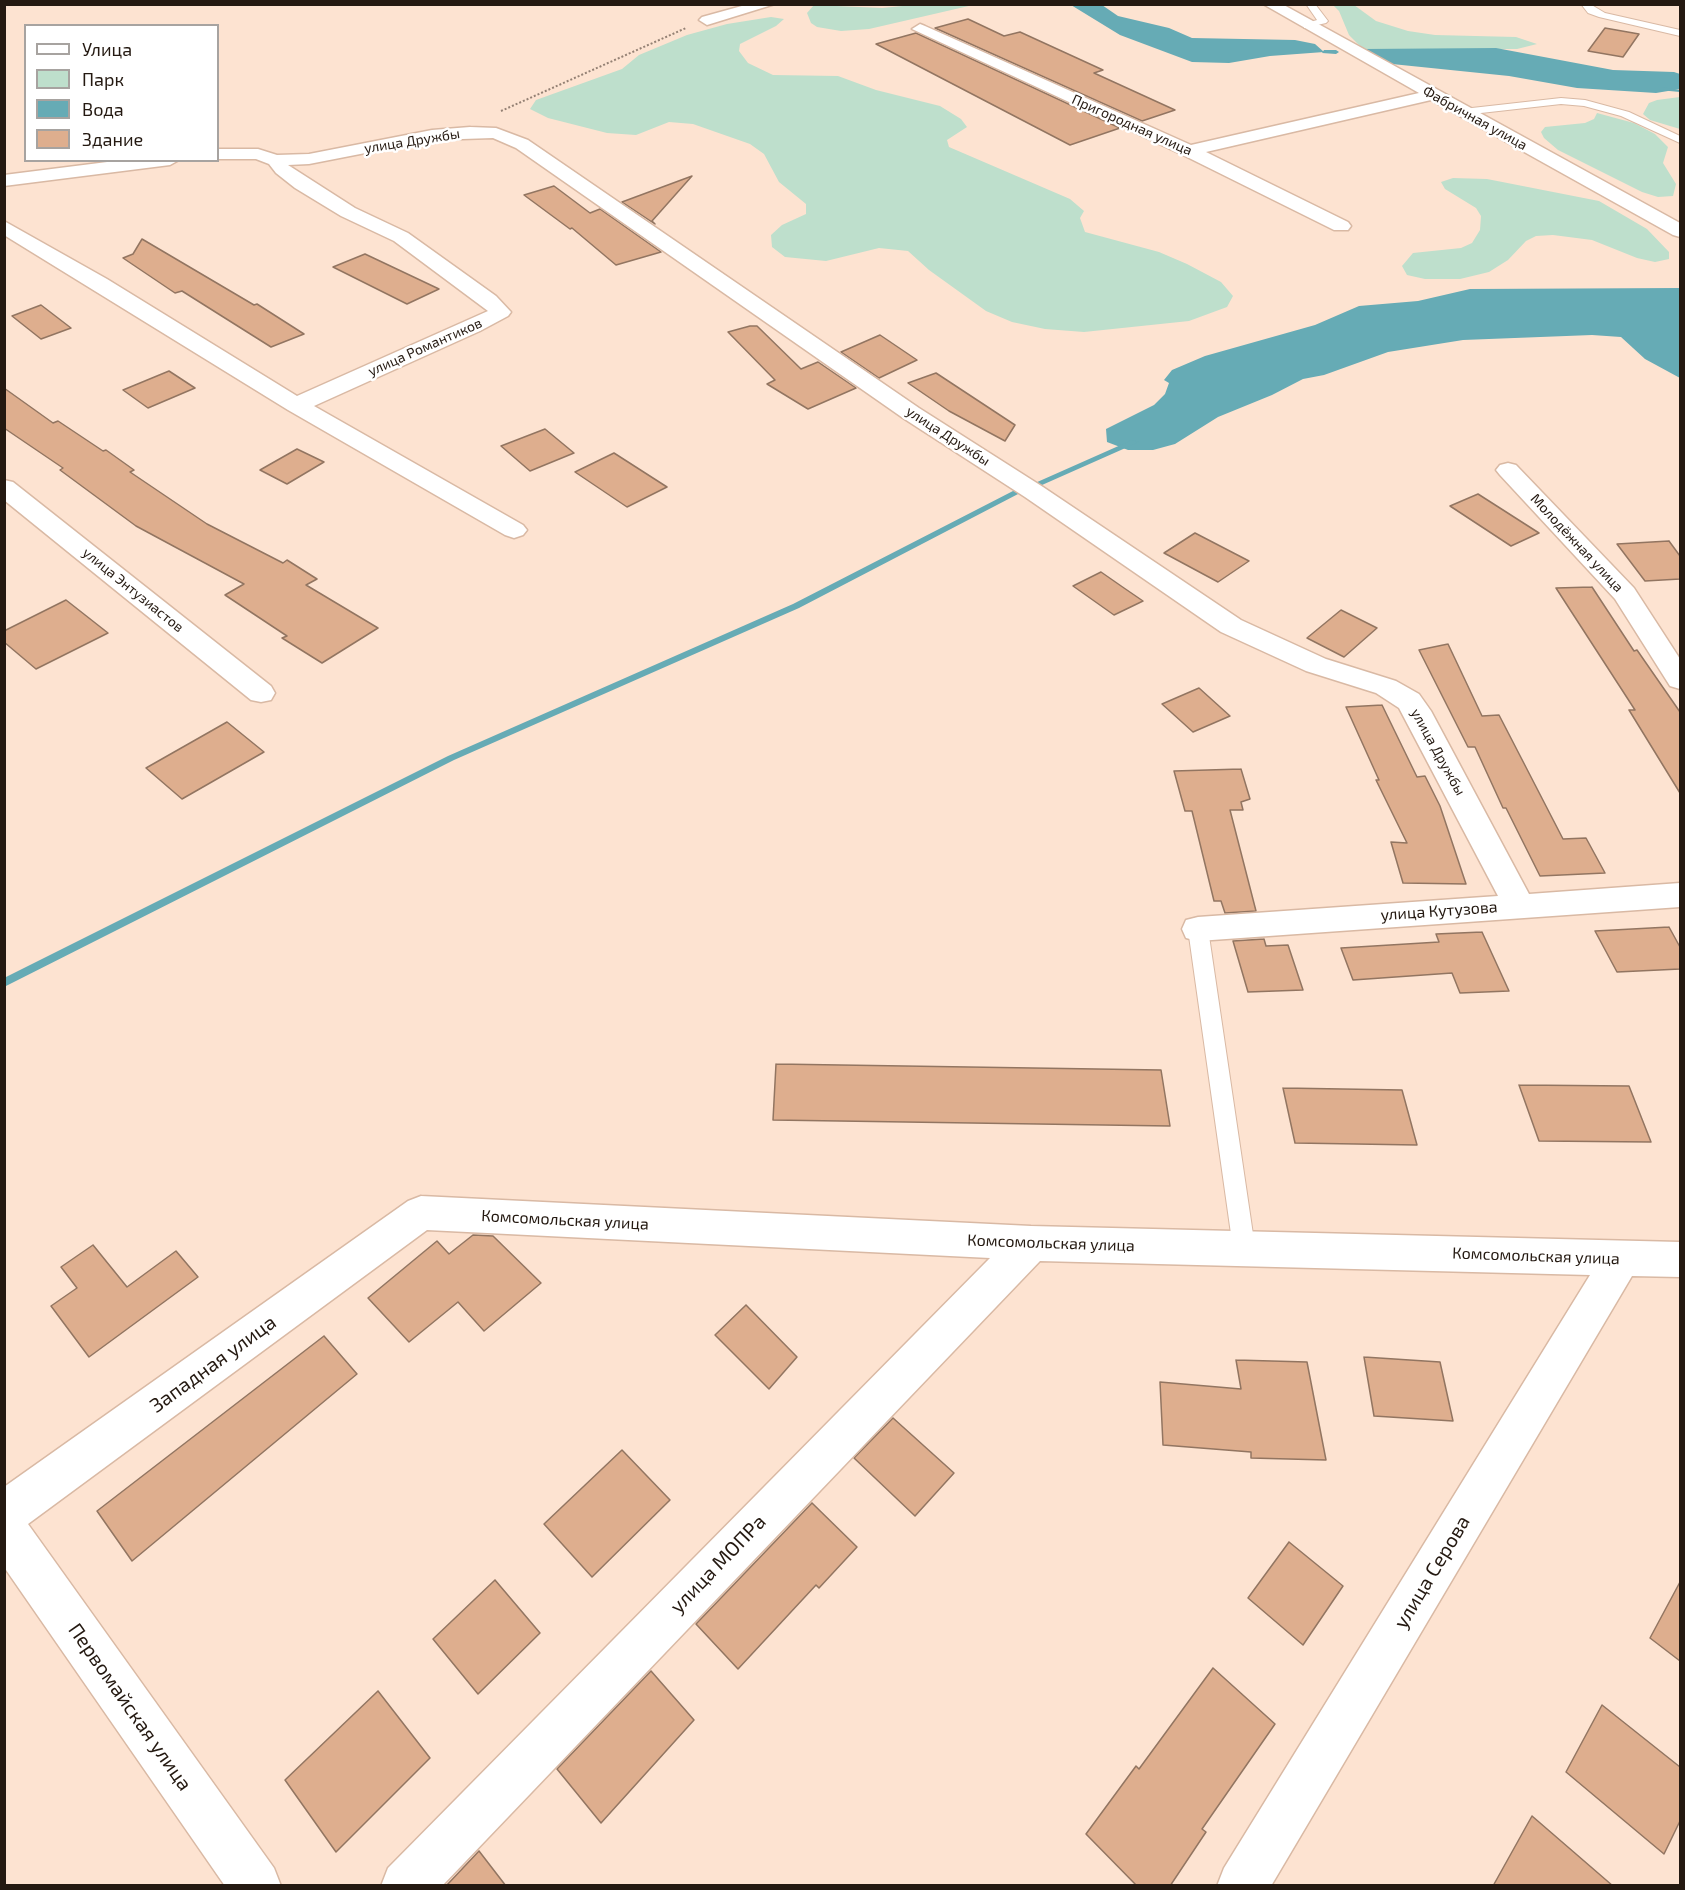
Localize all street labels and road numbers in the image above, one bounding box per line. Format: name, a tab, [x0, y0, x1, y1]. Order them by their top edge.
street label: Фабричная улица	[1420, 82, 1530, 154]
street label: Пригородная улица	[1069, 91, 1195, 159]
street label: улица Дружбы	[363, 125, 461, 157]
street label: улица Романтиков	[365, 314, 485, 380]
street label: улица Дружбы	[903, 403, 993, 469]
street label: Молодёжная улица	[1527, 490, 1627, 596]
street label: улица Энтузиастов	[79, 544, 187, 636]
street label: улица Дружбы	[1407, 706, 1469, 798]
street label: улица Кутузова	[1380, 897, 1498, 925]
street label: Комсомольская улица	[481, 1206, 649, 1234]
street label: Комсомольская улица	[967, 1230, 1135, 1256]
street label: Комсомольская улица	[1452, 1243, 1620, 1269]
street label: Западная улица	[145, 1310, 281, 1418]
street label: улица МОПРа	[665, 1510, 771, 1618]
street label: улица Серова	[1389, 1511, 1475, 1633]
street label: Первомайская улица	[63, 1619, 197, 1795]

